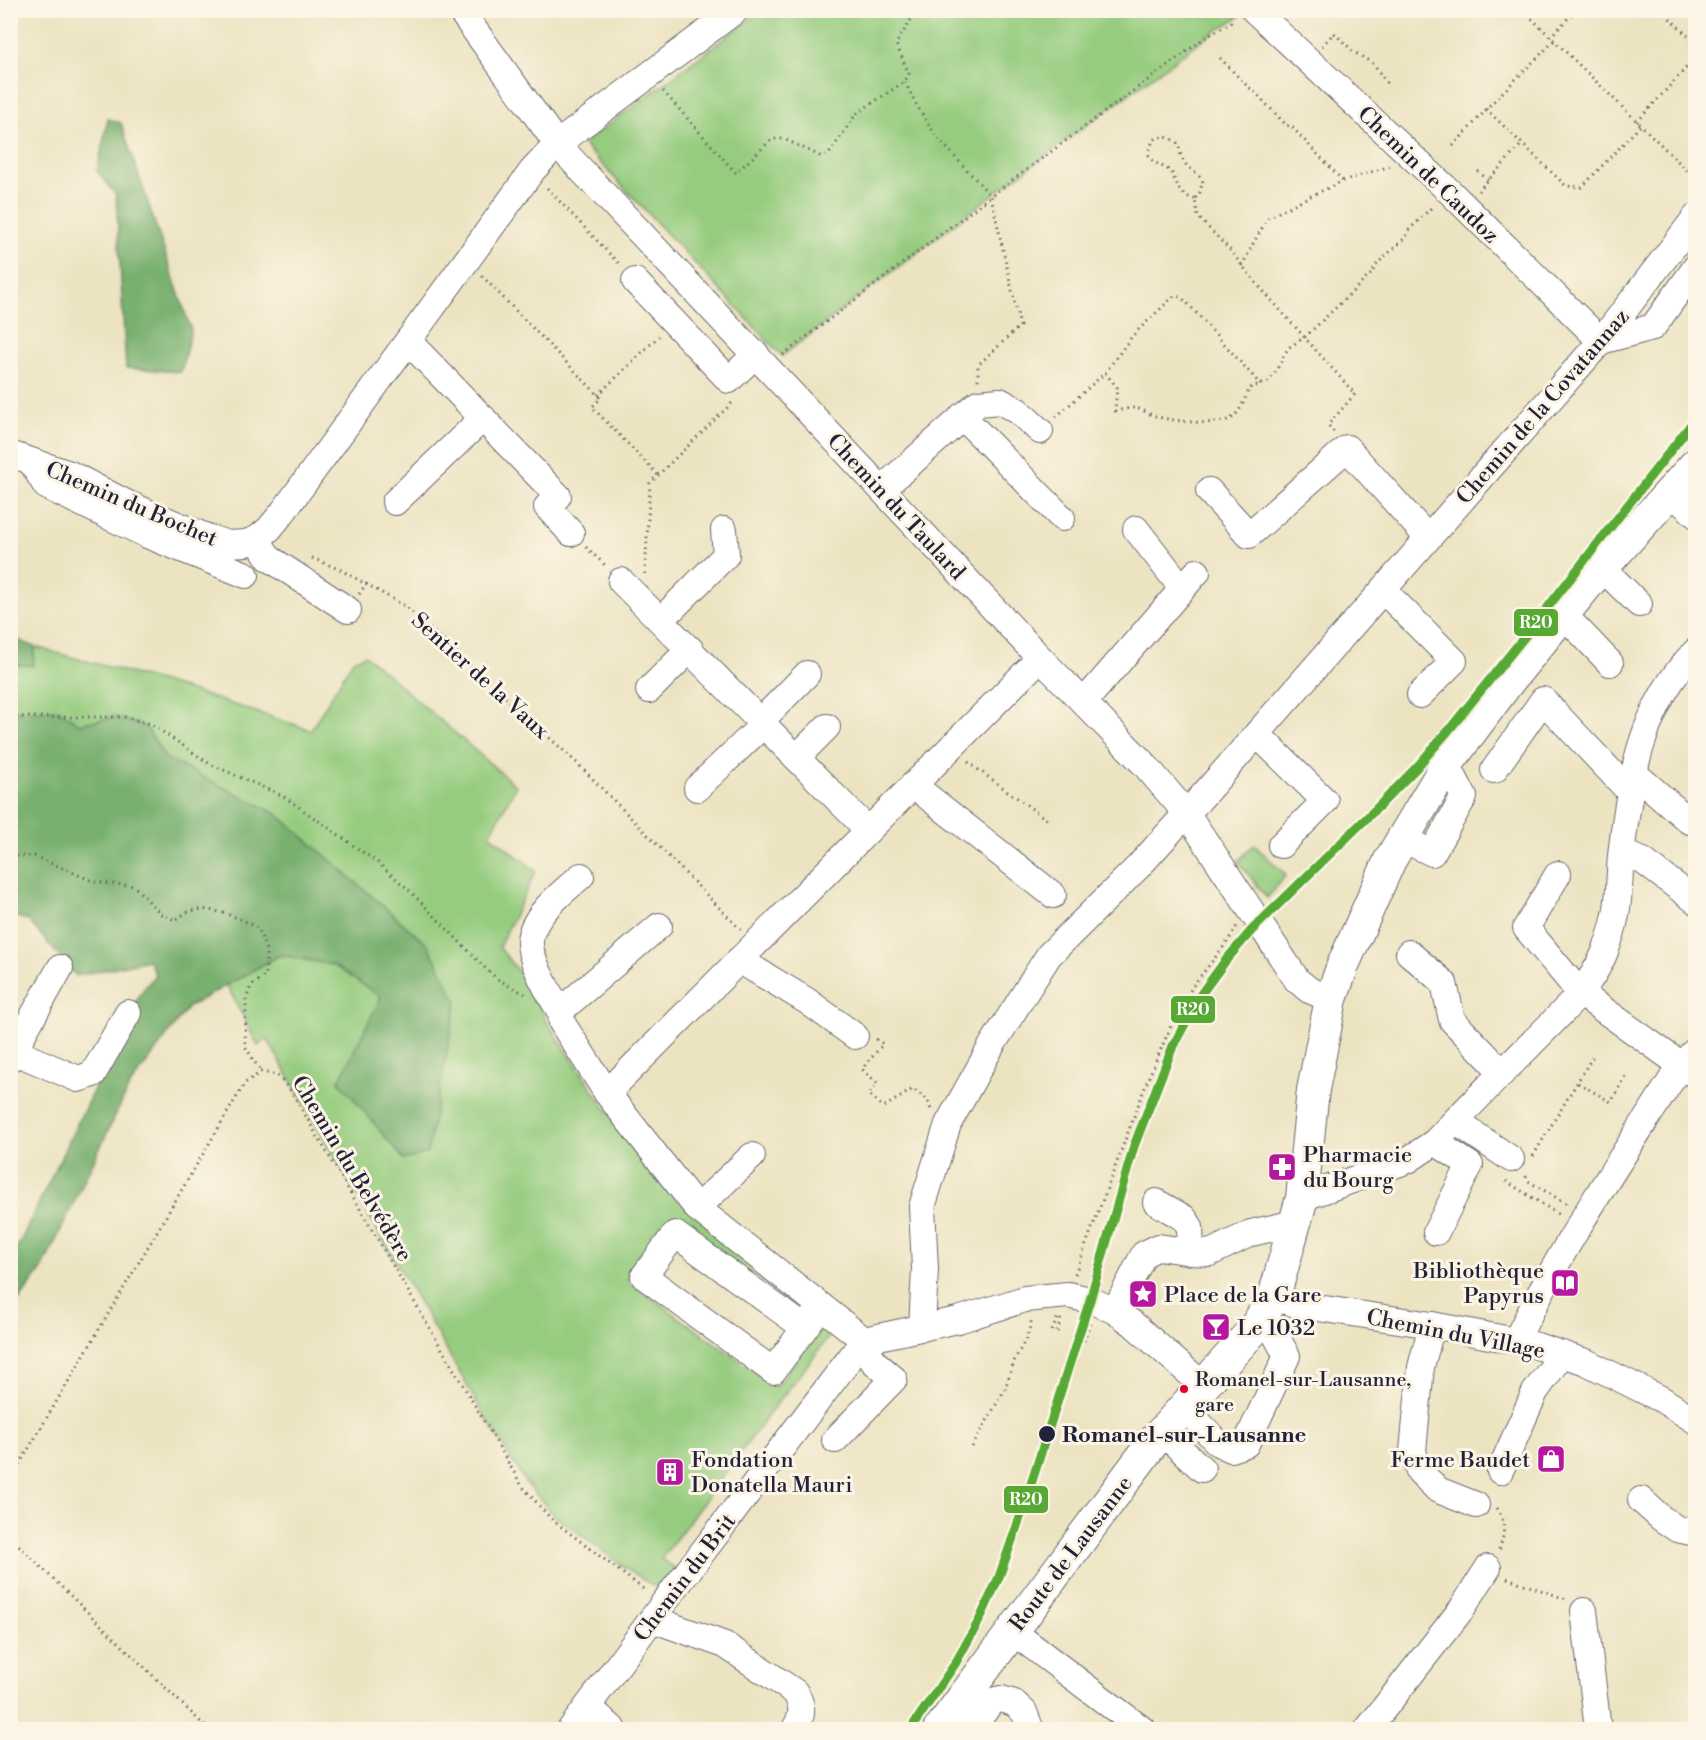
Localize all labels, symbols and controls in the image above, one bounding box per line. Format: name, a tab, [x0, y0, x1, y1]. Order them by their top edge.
street label: Chemin de Caudoz	[1352, 101, 1504, 249]
street label: Chemin de la Covatannaz	[1451, 304, 1635, 510]
street label: Chemin du Taulard	[821, 428, 971, 586]
street label: Chemin du Bochet	[42, 456, 222, 553]
street label: Sentier de la Vaux	[406, 607, 555, 746]
line badge: R20	[1513, 608, 1559, 637]
text: R20	[1519, 613, 1553, 633]
line badge: R20	[1170, 995, 1216, 1024]
text: R20	[1176, 1000, 1210, 1020]
street label: Chemin du Belvédère	[286, 1071, 418, 1267]
place label: Pharmacie du Bourg	[1303, 1142, 1412, 1194]
pharmacy icon: Pharmacie du Bourg	[1266, 1151, 1298, 1183]
place label: Bibliothèque Papyrus	[1412, 1258, 1544, 1310]
library icon: Bibliothèque Papyrus	[1549, 1267, 1581, 1299]
place icon: Place de la Gare	[1127, 1278, 1159, 1310]
place label: Place de la Gare	[1164, 1282, 1322, 1309]
street label: Chemin du Village	[1364, 1304, 1547, 1365]
bar icon: Le 1032	[1200, 1311, 1232, 1343]
place label: Le 1032	[1237, 1315, 1315, 1342]
place label: Romanel-sur-Lausanne, gare	[1195, 1368, 1411, 1418]
marker: Romanel-sur-Lausanne, gare	[1178, 1383, 1190, 1395]
place label: Romanel-sur-Lausanne	[1062, 1422, 1307, 1449]
marker: Romanel-sur-Lausanne	[1037, 1424, 1057, 1444]
shop icon: Ferme Baudet	[1535, 1443, 1567, 1475]
place label: Fondation Donatella Mauri	[691, 1447, 852, 1499]
place label: Ferme Baudet	[1391, 1447, 1530, 1474]
building icon: Fondation Donatella Mauri	[654, 1456, 686, 1488]
street label: Route de Lausanne	[1004, 1471, 1138, 1637]
line badge: R20	[1003, 1485, 1049, 1514]
text: R20	[1009, 1490, 1043, 1510]
street label: Chemin du Brit	[628, 1508, 742, 1647]

